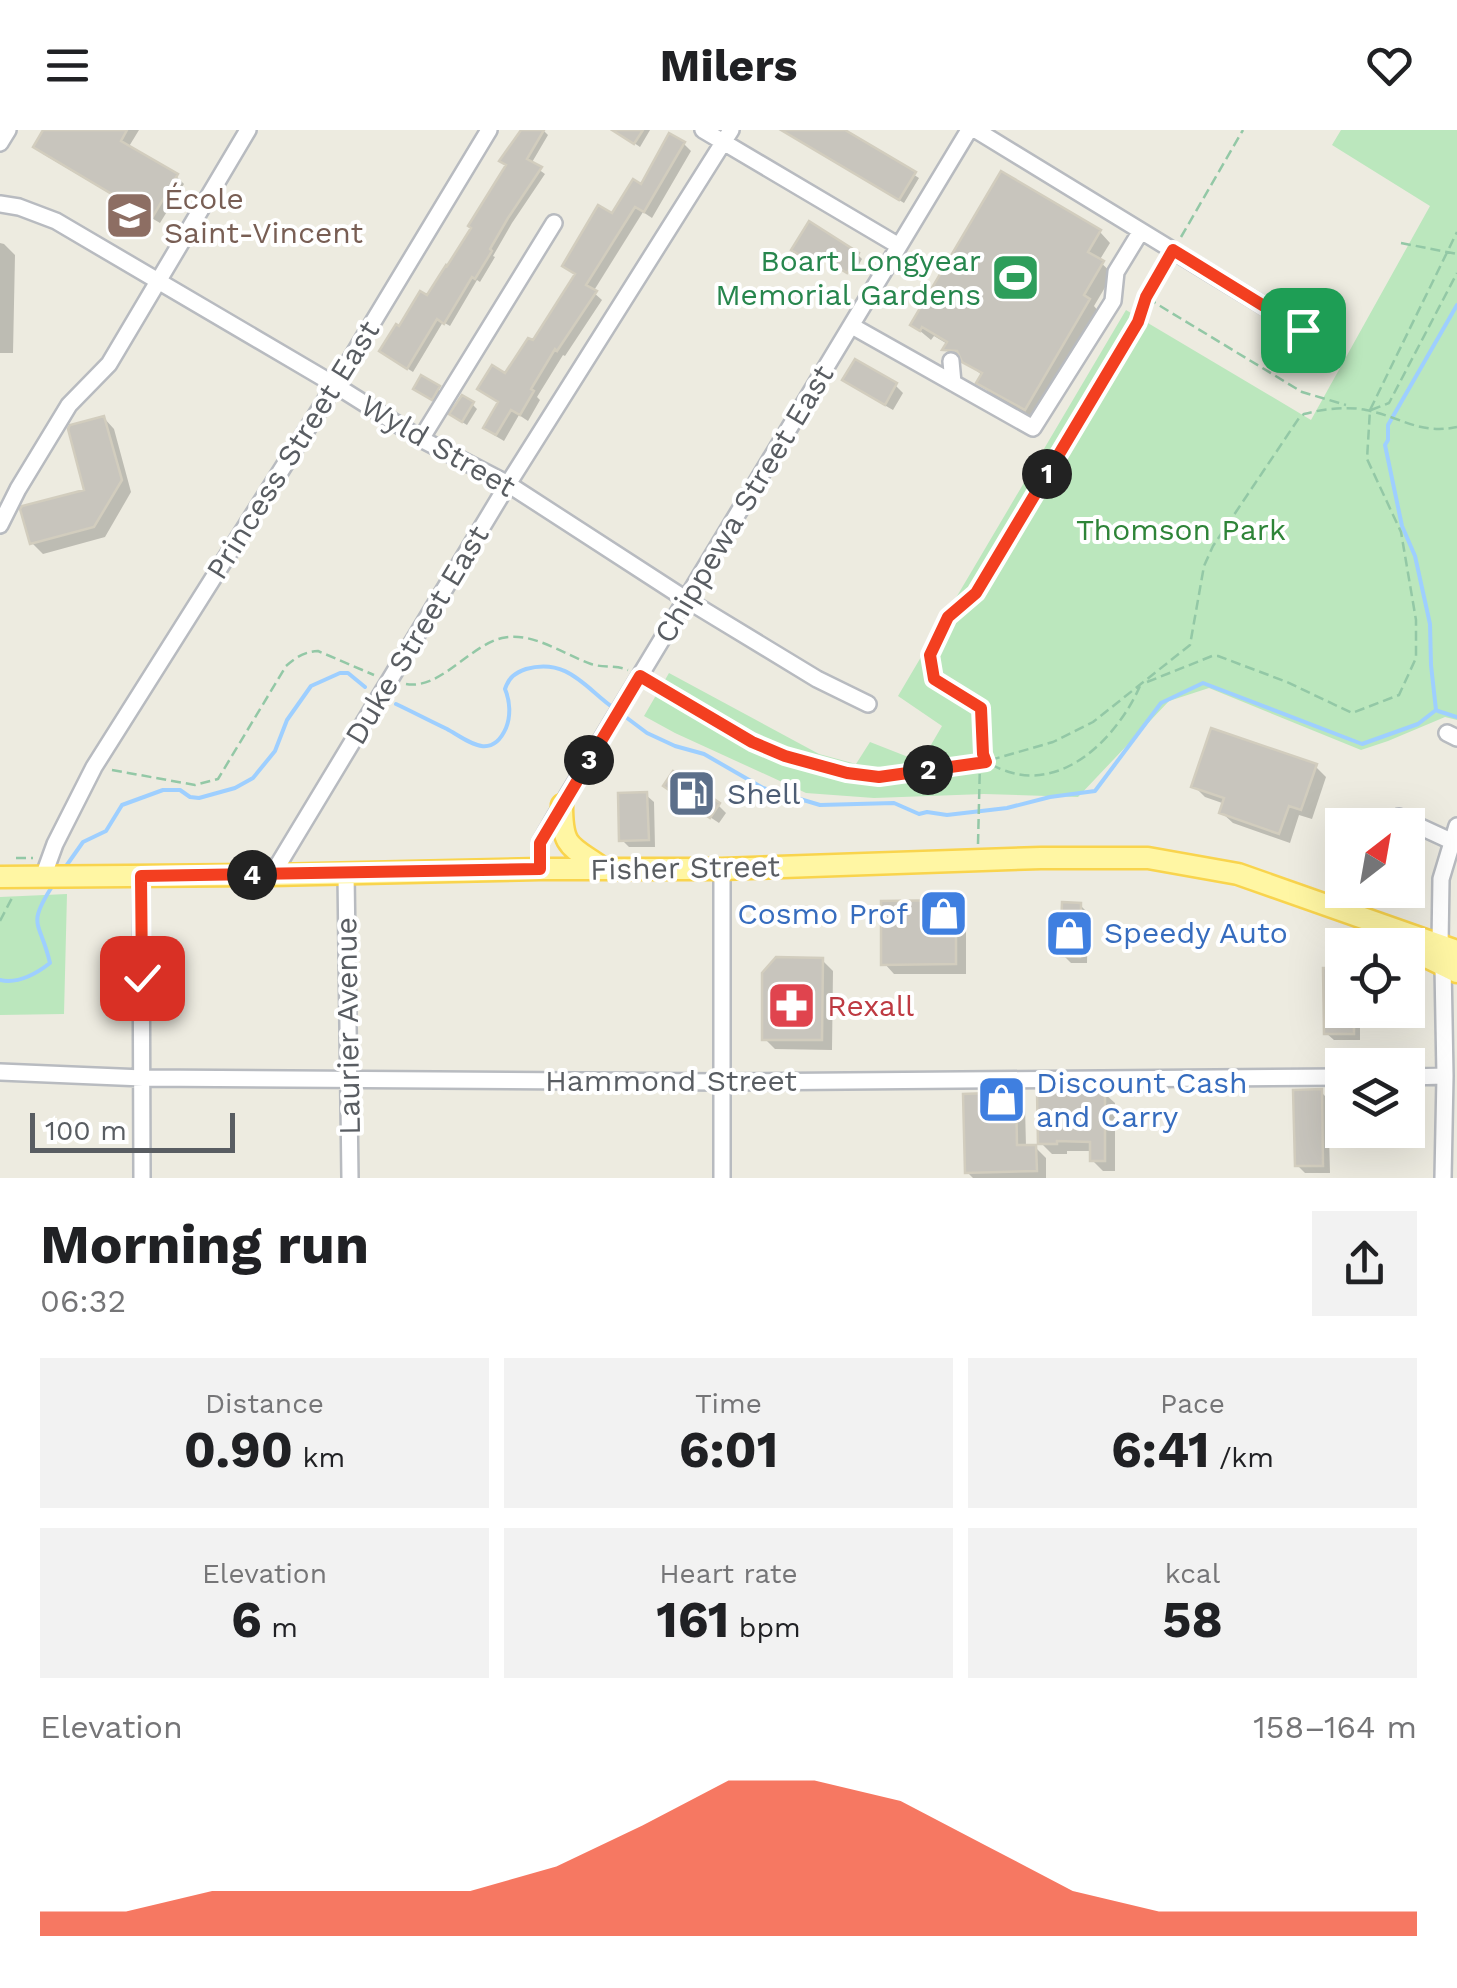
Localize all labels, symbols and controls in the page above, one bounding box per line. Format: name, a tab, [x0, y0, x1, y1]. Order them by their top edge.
icon: menu	[40, 38, 95, 93]
icon: heart	[1362, 38, 1417, 93]
text: Milers	[660, 39, 797, 92]
place label: École Saint-Vincent	[164, 181, 364, 250]
school or university icon: École Saint-Vincent	[103, 190, 155, 242]
place label: Boart Longyear Memorial Gardens	[715, 243, 981, 312]
sports icon: Boart Longyear Memorial Gardens	[990, 252, 1042, 304]
pin	[1261, 288, 1346, 373]
icon: arrive	[1276, 303, 1331, 358]
street label: Princess Street East	[199, 314, 387, 585]
street label: Chippewa Street East	[647, 358, 841, 649]
street label: Wyld Street	[355, 387, 522, 504]
pin: 1	[1022, 449, 1072, 499]
text: 1	[1041, 457, 1053, 490]
park label: Thomson Park	[1076, 512, 1286, 547]
street label: Duke Street East	[337, 519, 496, 751]
pin: 3	[564, 735, 614, 785]
text: 3	[581, 743, 597, 776]
pin: 2	[903, 745, 953, 795]
text: 2	[920, 753, 936, 786]
fuel station icon: Shell	[666, 768, 718, 820]
place label: Shell	[727, 776, 800, 811]
north arrow	[1325, 808, 1425, 908]
map controls	[1325, 808, 1425, 1148]
street label: Fisher Street	[590, 848, 781, 887]
pin: 4	[227, 850, 277, 900]
text: 4	[243, 858, 261, 891]
shop icon: Cosmo Prof	[917, 888, 969, 940]
place label: Cosmo Prof	[737, 896, 908, 931]
shop icon: Speedy Auto	[1043, 907, 1095, 959]
place label: Speedy Auto	[1104, 915, 1288, 950]
street label: Laurier Avenue	[328, 917, 367, 1135]
button: locate	[1325, 928, 1425, 1028]
pin	[100, 936, 185, 1021]
icon: check	[115, 951, 170, 1006]
pharmacy icon: Rexall	[766, 980, 818, 1032]
place label: Rexall	[827, 988, 914, 1023]
button: layers	[1325, 1048, 1425, 1148]
street label: Hammond Street	[545, 1063, 797, 1098]
place label: Discount Cash and Carry	[1036, 1065, 1248, 1134]
shop icon: Discount Cash and Carry	[975, 1074, 1027, 1126]
scale bar	[30, 1108, 235, 1153]
text: 100 m	[45, 1114, 127, 1147]
button: share	[1312, 1211, 1417, 1316]
text: Morning run	[40, 1212, 369, 1276]
text: 06:32	[40, 1282, 126, 1320]
text: Distance	[205, 1387, 324, 1420]
text: Time	[695, 1387, 762, 1420]
text: Pace	[1160, 1387, 1225, 1420]
text: 0.90	[184, 1420, 293, 1479]
text: 6:01	[679, 1420, 778, 1479]
text: 6:41	[1111, 1420, 1210, 1479]
text: km	[293, 1441, 345, 1474]
text: /km	[1210, 1441, 1274, 1474]
text: Elevation	[202, 1557, 327, 1590]
text: Heart rate	[659, 1557, 798, 1590]
text: kcal	[1165, 1557, 1220, 1590]
text: 6	[231, 1590, 262, 1649]
text: 161	[656, 1590, 729, 1649]
text: 58	[1162, 1590, 1223, 1649]
text: m	[262, 1611, 298, 1644]
text: bpm	[729, 1611, 801, 1644]
text: Elevation	[40, 1708, 183, 1746]
text: 158–164 m	[1253, 1708, 1417, 1746]

